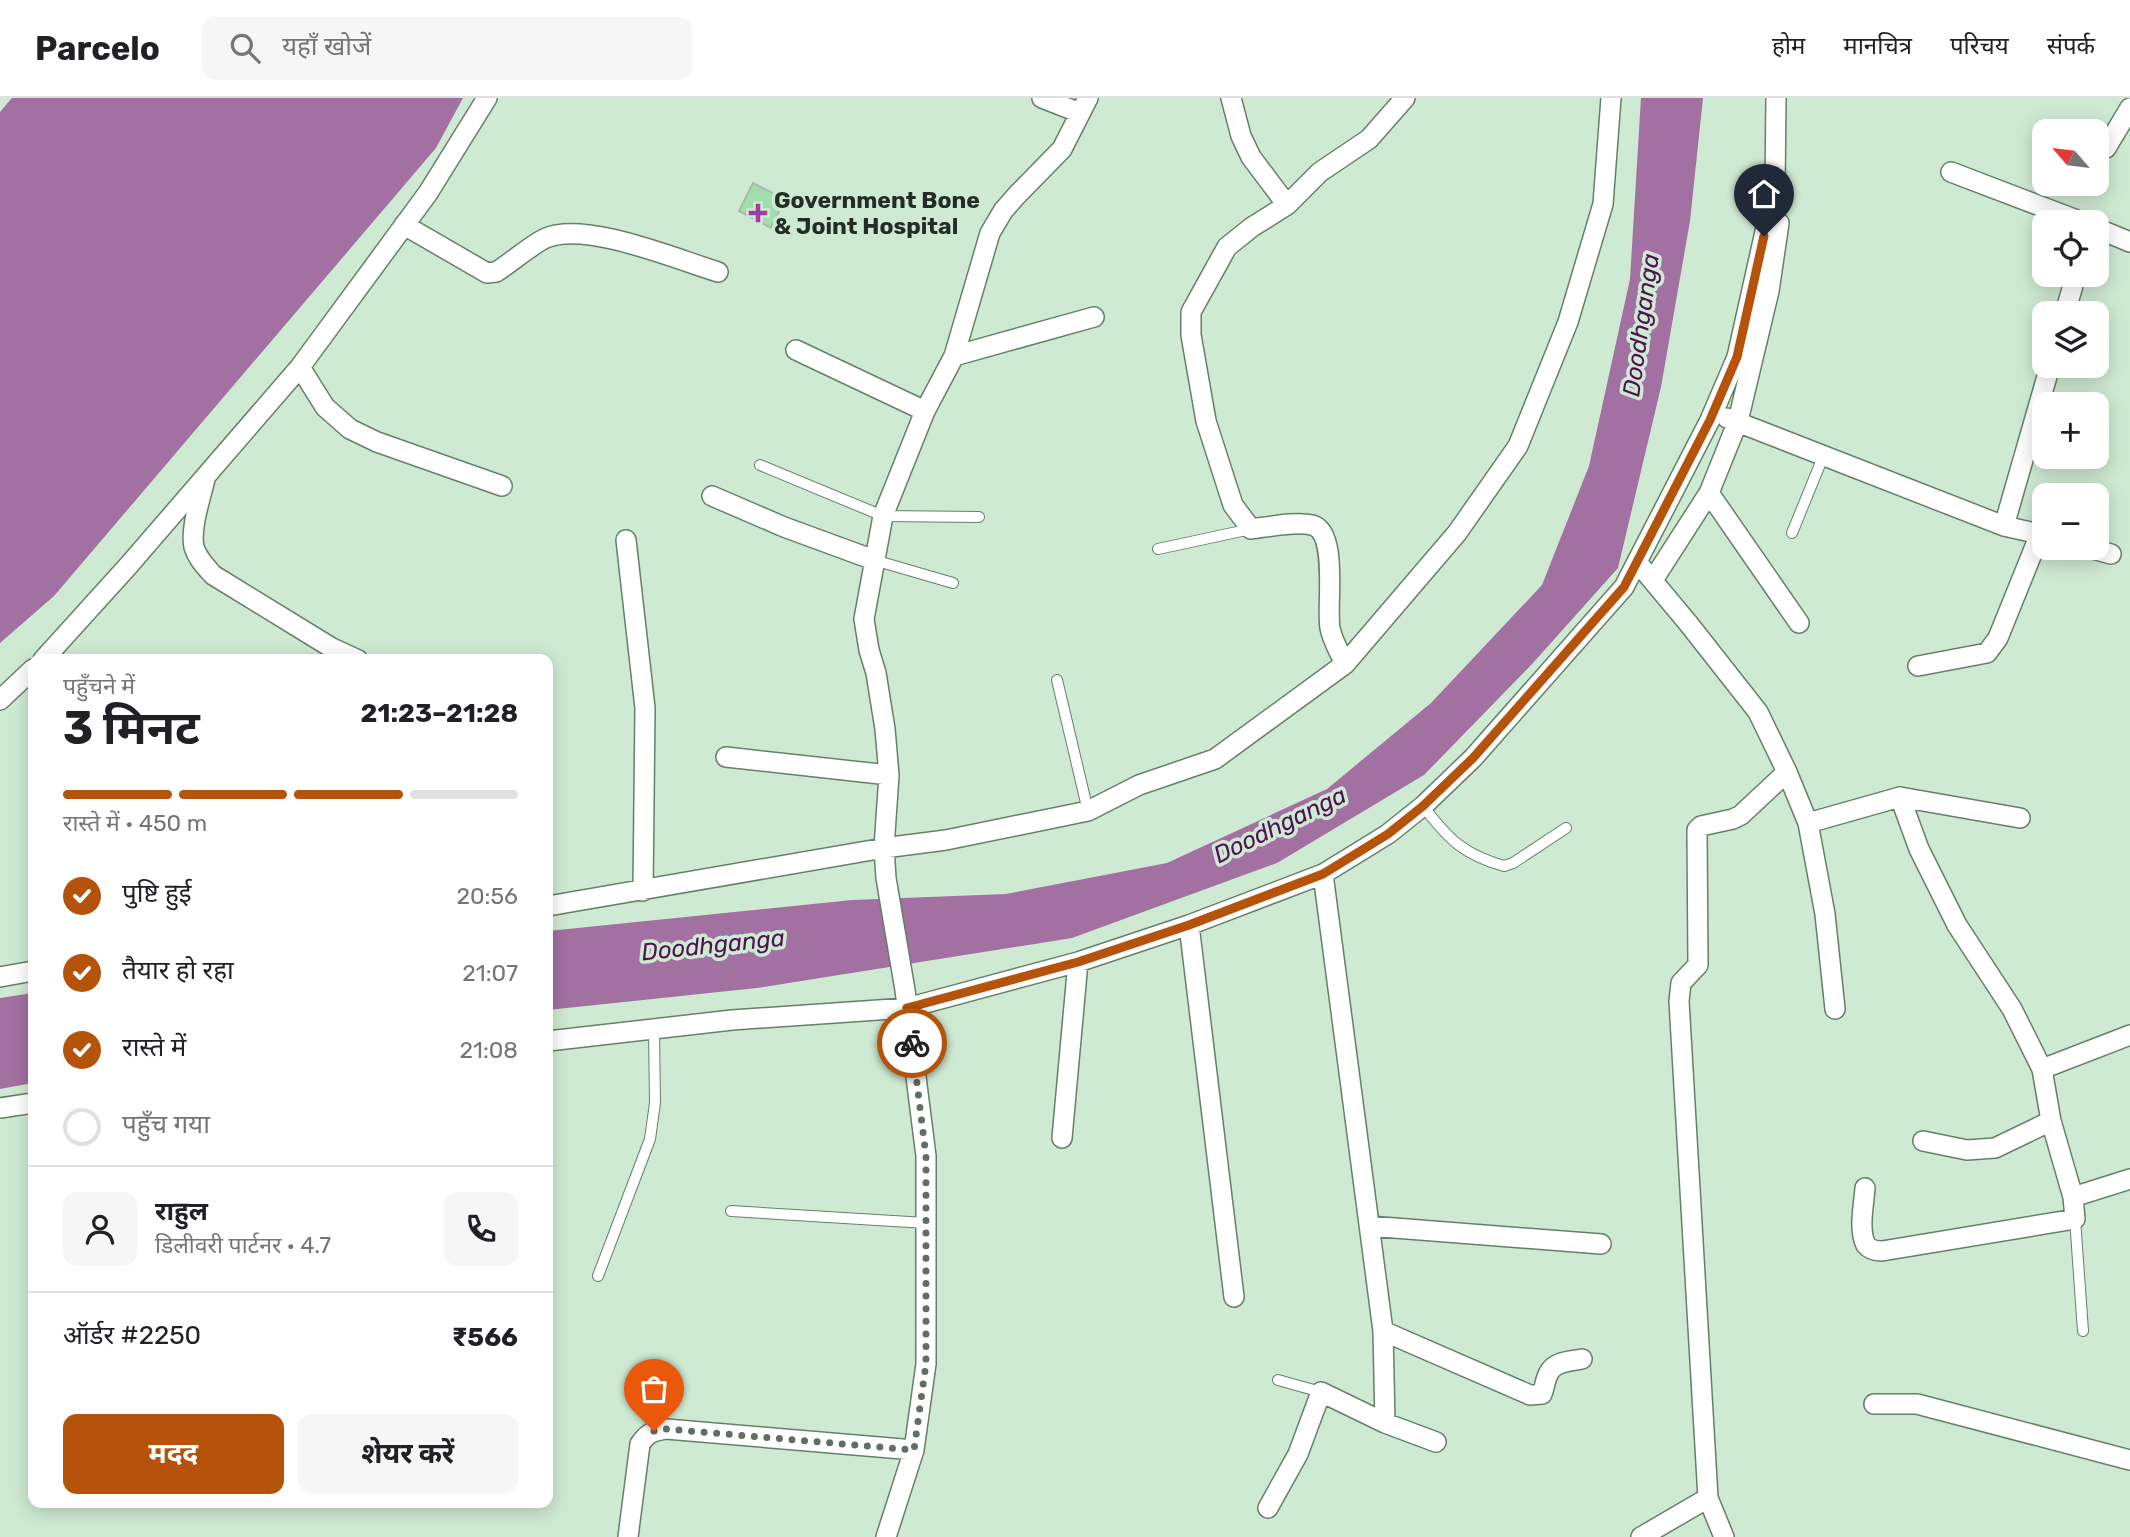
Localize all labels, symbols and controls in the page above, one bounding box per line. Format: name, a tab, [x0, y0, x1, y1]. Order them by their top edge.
search box	[202, 17, 692, 80]
text: Parcelo	[35, 29, 160, 68]
icon: search	[226, 29, 264, 67]
text: यहाँ खोजें	[282, 31, 371, 62]
text: होम	[1772, 32, 1805, 60]
text: मानचित्र	[1843, 32, 1912, 60]
text: परिचय	[1950, 32, 2009, 60]
text: संपर्क	[2047, 32, 2095, 60]
north arrow	[2032, 119, 2109, 196]
map controls	[2032, 119, 2109, 560]
pin	[1734, 164, 1794, 236]
icon: home	[1745, 175, 1783, 213]
place label: Government Bone & Joint Hospital	[774, 186, 980, 240]
marker: Government Bone & Joint Hospital	[748, 203, 768, 223]
button: locate	[2032, 210, 2109, 287]
water label: Doodhganga	[1617, 252, 1665, 398]
button: layers	[2032, 301, 2109, 378]
button: +	[2032, 392, 2109, 469]
button: −	[2032, 483, 2109, 560]
text: पहुँचने में	[63, 672, 135, 700]
text: 21:23–21:28	[361, 698, 518, 729]
text: 3 मिनट	[63, 701, 200, 756]
water label: Doodhganga	[1209, 781, 1351, 869]
text: रास्ते में · 450 m	[63, 809, 207, 837]
icon: check	[63, 877, 101, 915]
text: पुष्टि हुई	[122, 878, 192, 909]
text: 20:56	[456, 882, 518, 910]
water label: Doodhganga	[640, 924, 786, 966]
icon: check	[63, 954, 101, 992]
text: तैयार हो रहा	[122, 955, 234, 986]
text: 21:07	[462, 959, 518, 987]
courier	[877, 1008, 947, 1078]
icon: bike	[893, 1024, 931, 1062]
icon: check	[63, 1031, 101, 1069]
text: रास्ते में	[122, 1032, 186, 1063]
text: 21:08	[460, 1036, 518, 1064]
text: पहुँच गया	[122, 1109, 210, 1140]
button: person	[63, 1192, 137, 1266]
button: phone	[444, 1192, 518, 1266]
text: राहुल	[155, 1196, 208, 1227]
text: डिलीवरी पार्टनर · 4.7	[155, 1231, 331, 1259]
text: ऑर्डर #2250	[63, 1320, 201, 1351]
text: ₹566	[452, 1322, 518, 1353]
pin	[624, 1359, 684, 1431]
icon: bag	[635, 1370, 673, 1408]
button: मदद	[63, 1414, 284, 1494]
button: शेयर करें	[298, 1414, 518, 1494]

